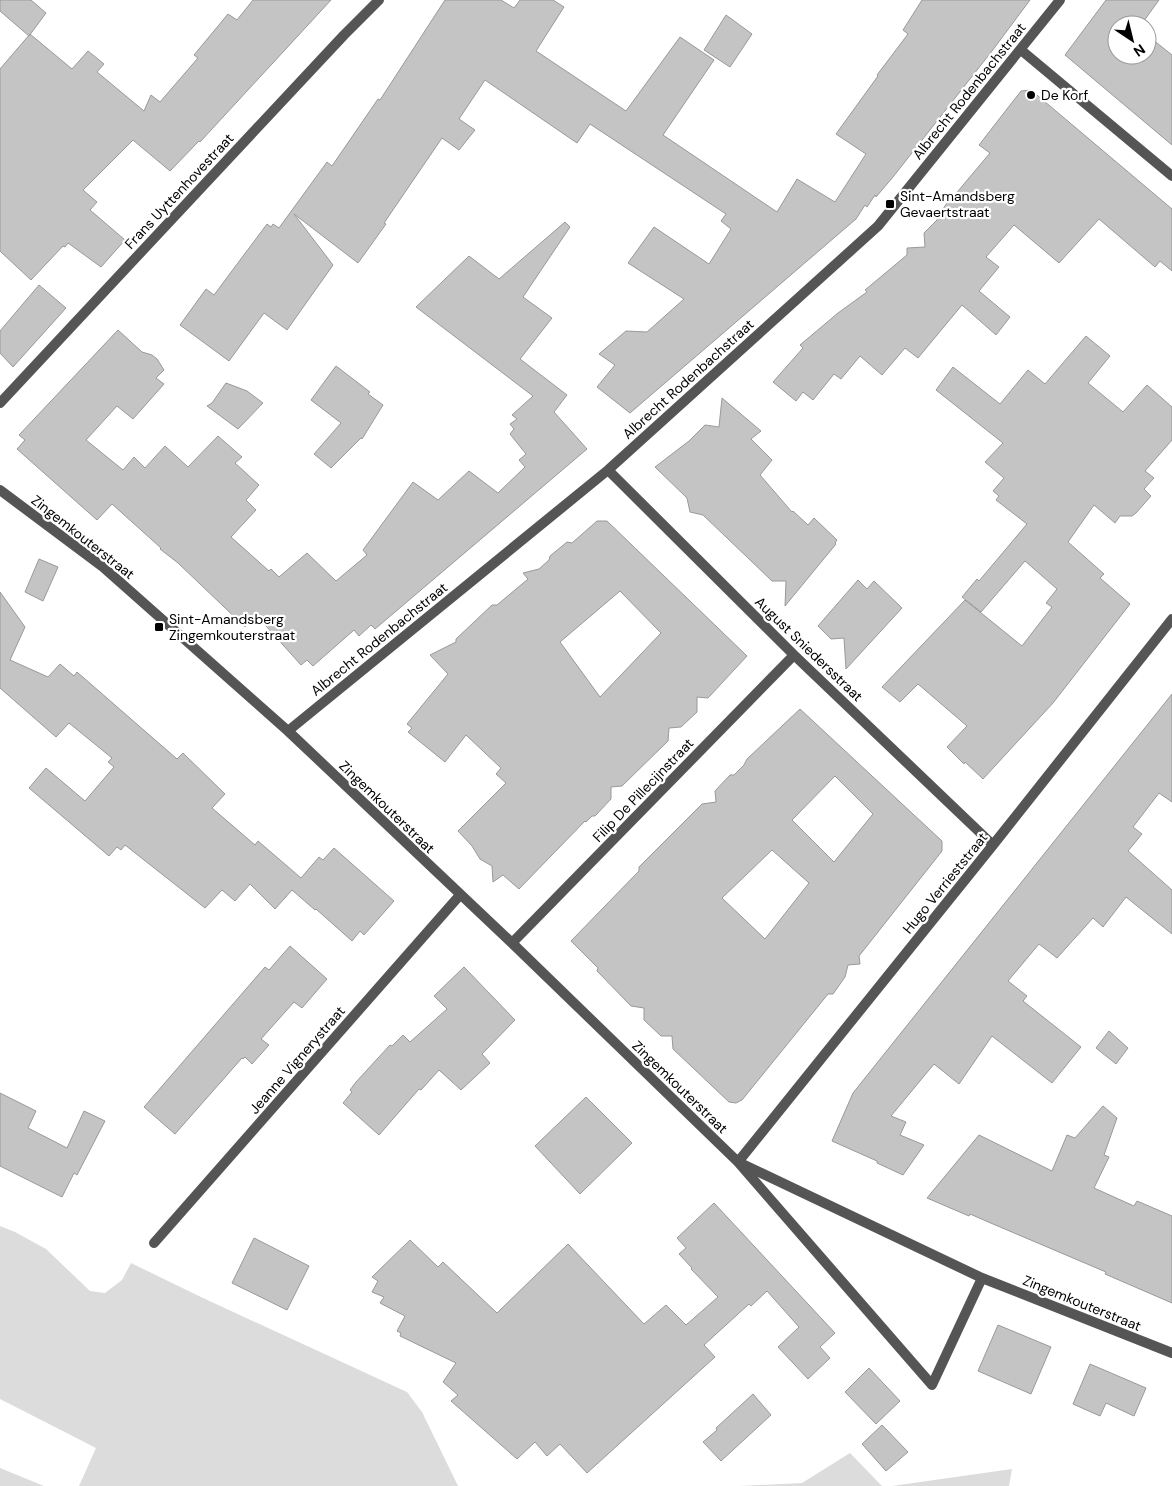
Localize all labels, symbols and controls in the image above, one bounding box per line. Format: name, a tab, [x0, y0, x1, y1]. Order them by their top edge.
north arrow	[1107, 15, 1157, 65]
street label: Albrecht Rodenbachstraat	[908, 19, 1030, 163]
text: N	[1130, 40, 1149, 61]
place label: De Korf	[1041, 86, 1089, 104]
marker: De Korf	[1025, 89, 1037, 101]
street label: Frans Uyttenhovestraat	[121, 129, 237, 253]
place label: Sint-Amandsberg Gevaertstraat	[900, 187, 1015, 221]
marker: Sint-Amandsberg Gevaertstraat	[884, 198, 896, 210]
street label: Albrecht Rodenbachstraat	[619, 315, 757, 443]
street label: Zingemkouterstraat	[28, 491, 138, 583]
street label: Albrecht Rodenbachstraat	[307, 578, 451, 700]
street label: August Sniedersstraat	[751, 593, 867, 705]
place label: Sint-Amandsberg Zingemkouterstraat	[169, 610, 295, 644]
marker: Sint-Amandsberg Zingemkouterstraat	[153, 621, 165, 633]
street label: Filip De Pillecijnstraat	[589, 734, 697, 846]
street label: Zingemkouterstraat	[335, 757, 439, 857]
street label: Hugo Verrieststraat	[899, 829, 991, 937]
street label: Jeanne Vignerystraat	[245, 1002, 349, 1118]
street label: Zingemkouterstraat	[628, 1037, 732, 1137]
street label: Zingemkouterstraat	[1020, 1271, 1144, 1335]

